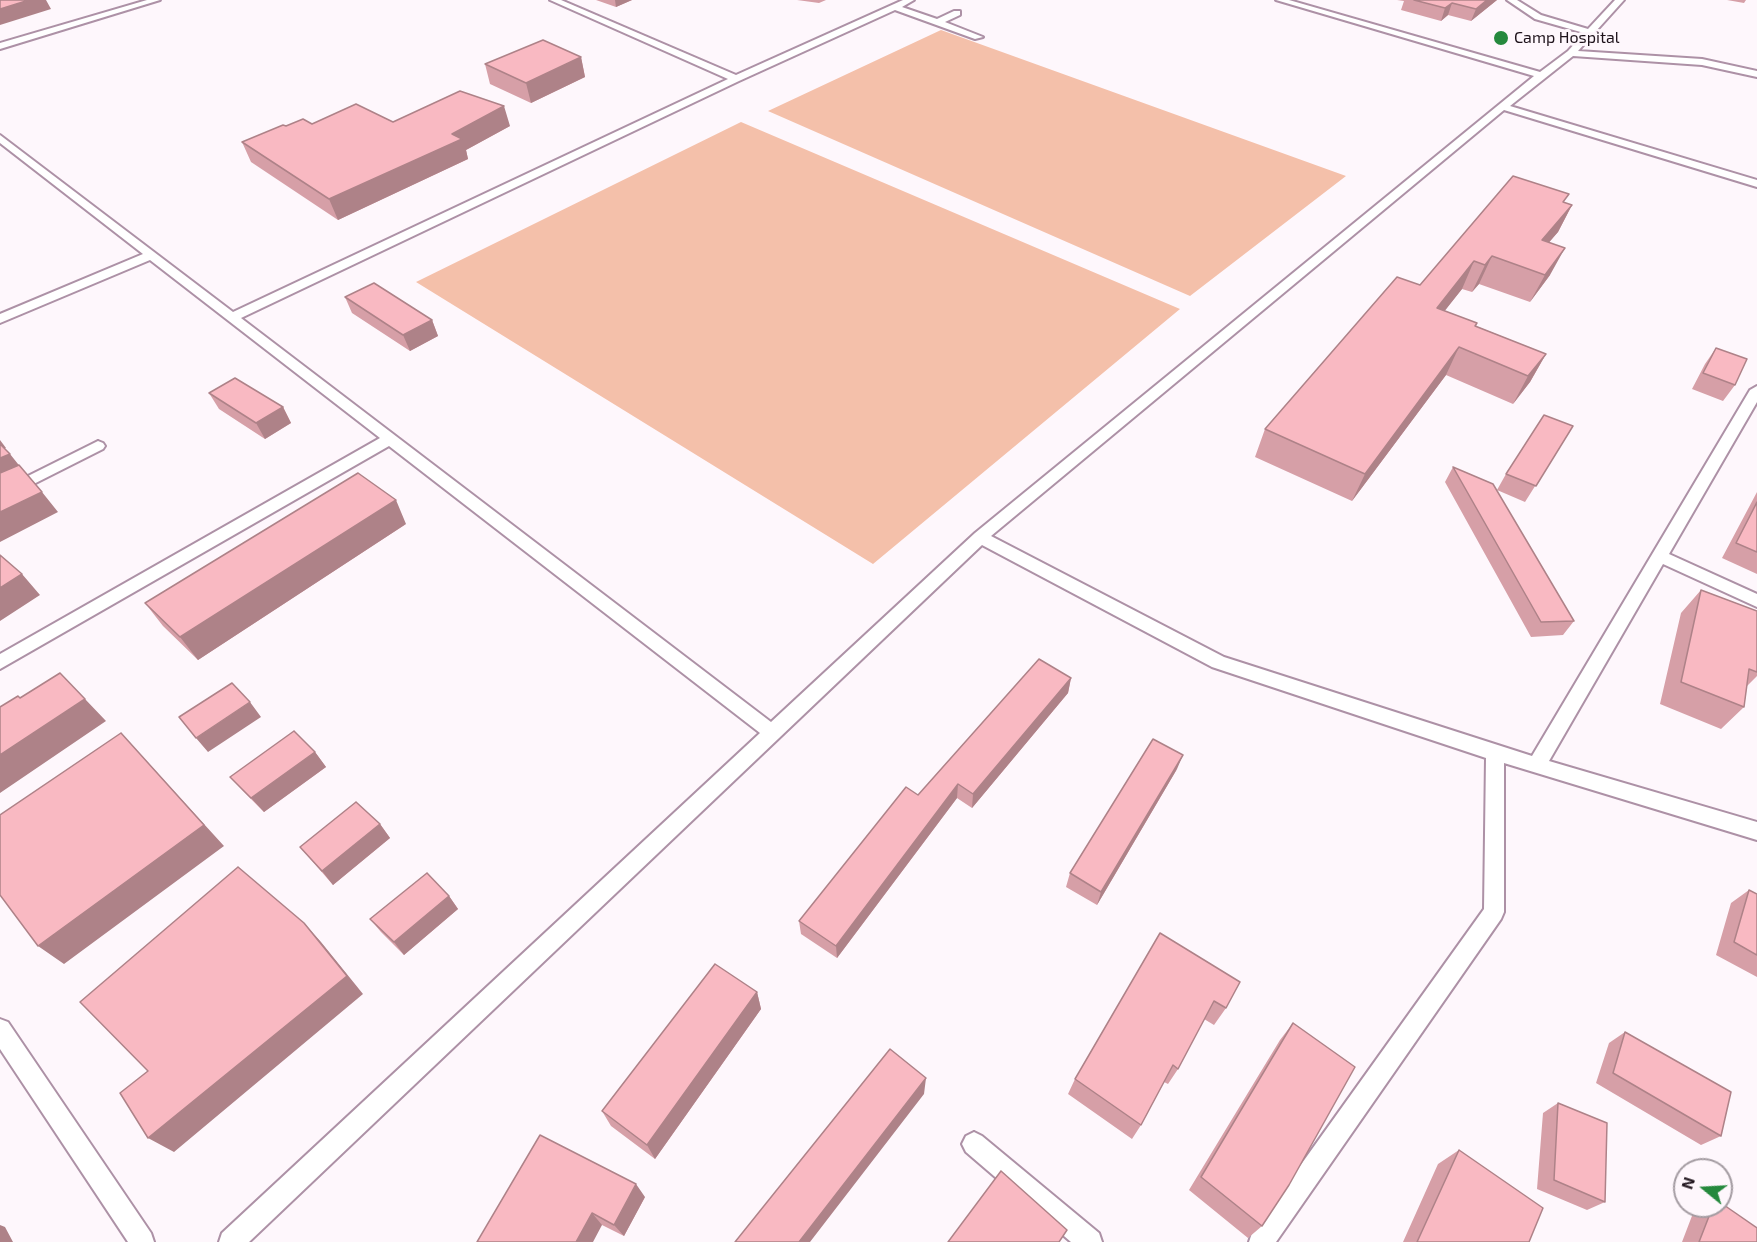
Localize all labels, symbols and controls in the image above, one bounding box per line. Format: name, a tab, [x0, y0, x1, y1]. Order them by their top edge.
place label: Camp Hospital	[1514, 28, 1620, 48]
marker: Camp Hospital	[1492, 29, 1510, 47]
north arrow	[1673, 1158, 1733, 1218]
text: N	[1676, 1174, 1698, 1191]

